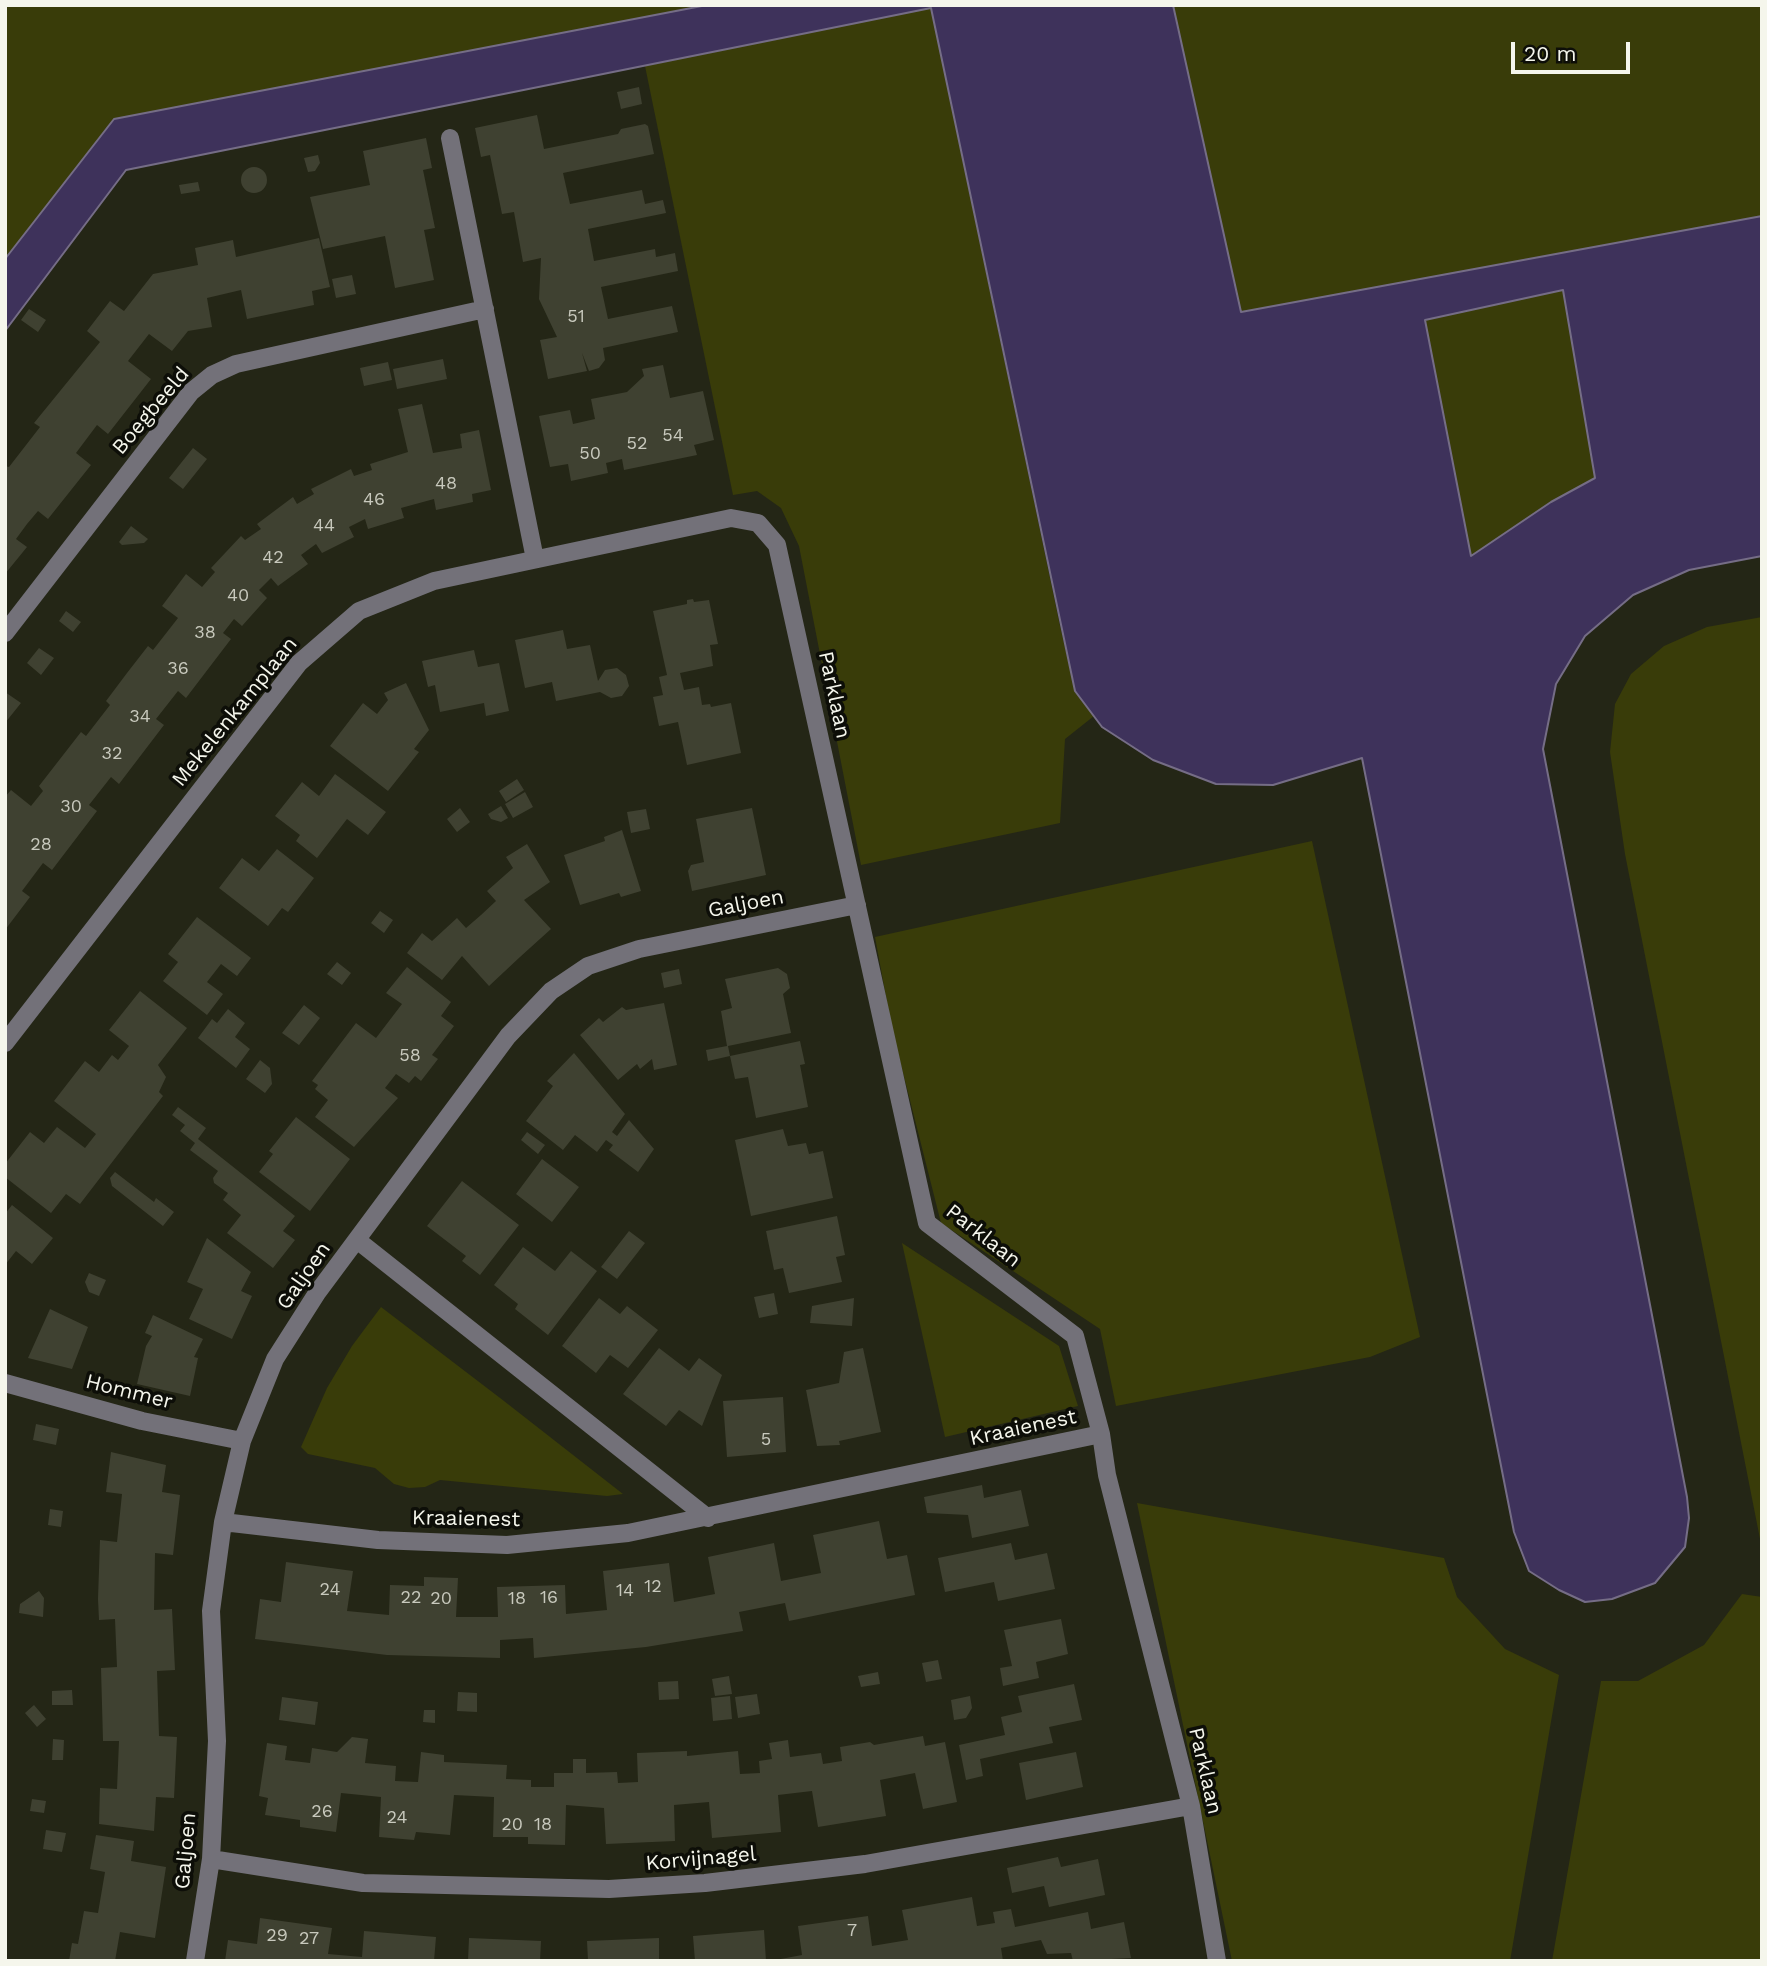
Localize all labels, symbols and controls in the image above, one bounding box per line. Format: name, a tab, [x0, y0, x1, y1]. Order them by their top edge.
scale bar	[1515, 28, 1634, 72]
text: 20 m	[1524, 41, 1576, 66]
house number: 51	[567, 306, 585, 328]
street label: Boegbeeld	[107, 362, 195, 460]
house number: 54	[662, 425, 684, 447]
house number: 52	[627, 433, 647, 455]
house number: 50	[579, 443, 601, 465]
house number: 48	[435, 473, 457, 495]
house number: 46	[363, 489, 385, 511]
house number: 44	[313, 515, 335, 537]
house number: 42	[262, 547, 284, 569]
house number: 40	[227, 585, 249, 607]
house number: 38	[194, 622, 216, 644]
street label: Mekelenkamplaan	[167, 632, 303, 792]
street label: Parklaan	[812, 649, 856, 741]
house number: 36	[167, 658, 189, 680]
house number: 34	[129, 706, 151, 728]
house number: 32	[102, 743, 122, 765]
house number: 30	[60, 796, 82, 818]
house number: 28	[30, 834, 52, 856]
street label: Galjoen	[706, 884, 786, 924]
house number: 58	[399, 1045, 421, 1067]
street label: Parklaan	[940, 1199, 1026, 1273]
street label: Galjoen	[272, 1237, 336, 1315]
street label: Hommer	[83, 1369, 175, 1415]
street label: Kraaienest	[967, 1404, 1079, 1452]
house number: 5	[761, 1429, 771, 1451]
street label: Kraaienest	[412, 1505, 520, 1533]
house number: 12	[644, 1576, 662, 1598]
house number: 24	[320, 1579, 340, 1601]
house number: 14	[616, 1580, 634, 1602]
house number: 22	[401, 1587, 421, 1609]
house number: 16	[540, 1587, 558, 1609]
house number: 20	[430, 1588, 452, 1610]
house number: 18	[508, 1588, 526, 1610]
street label: Parklaan	[1183, 1725, 1227, 1817]
house number: 26	[311, 1801, 333, 1823]
house number: 24	[387, 1807, 407, 1829]
street label: Galjoen	[170, 1812, 202, 1890]
house number: 20	[501, 1814, 523, 1836]
house number: 18	[534, 1814, 552, 1836]
street label: Korvijnagel	[645, 1842, 757, 1876]
house number: 7	[847, 1920, 857, 1942]
house number: 29	[266, 1925, 288, 1947]
house number: 27	[299, 1928, 319, 1950]

